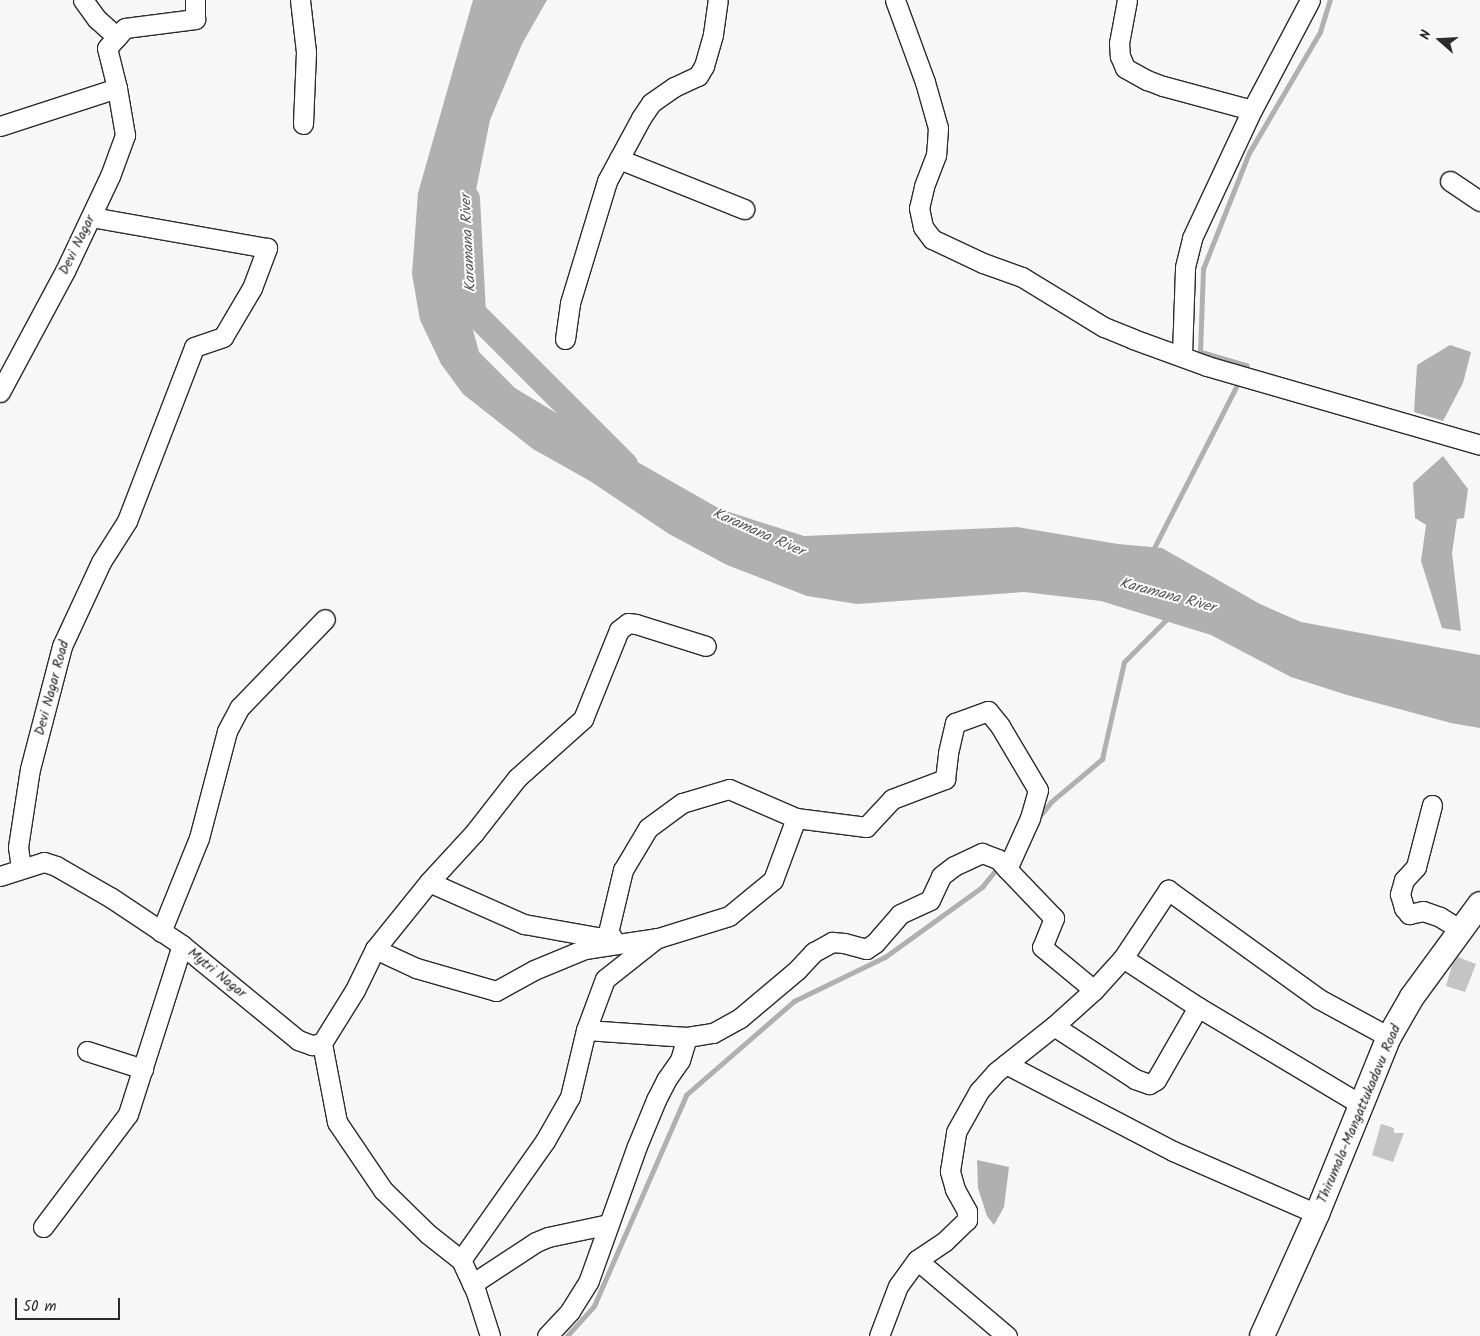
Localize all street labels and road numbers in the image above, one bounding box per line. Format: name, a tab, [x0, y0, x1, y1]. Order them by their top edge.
street label: Devi Nagar	[55, 213, 99, 277]
street label: Devi Nagar Road	[31, 639, 73, 737]
street label: Mytri Nagar	[184, 944, 250, 1002]
street label: Thirumala-Mangattukadavu Road	[1314, 1022, 1404, 1206]

